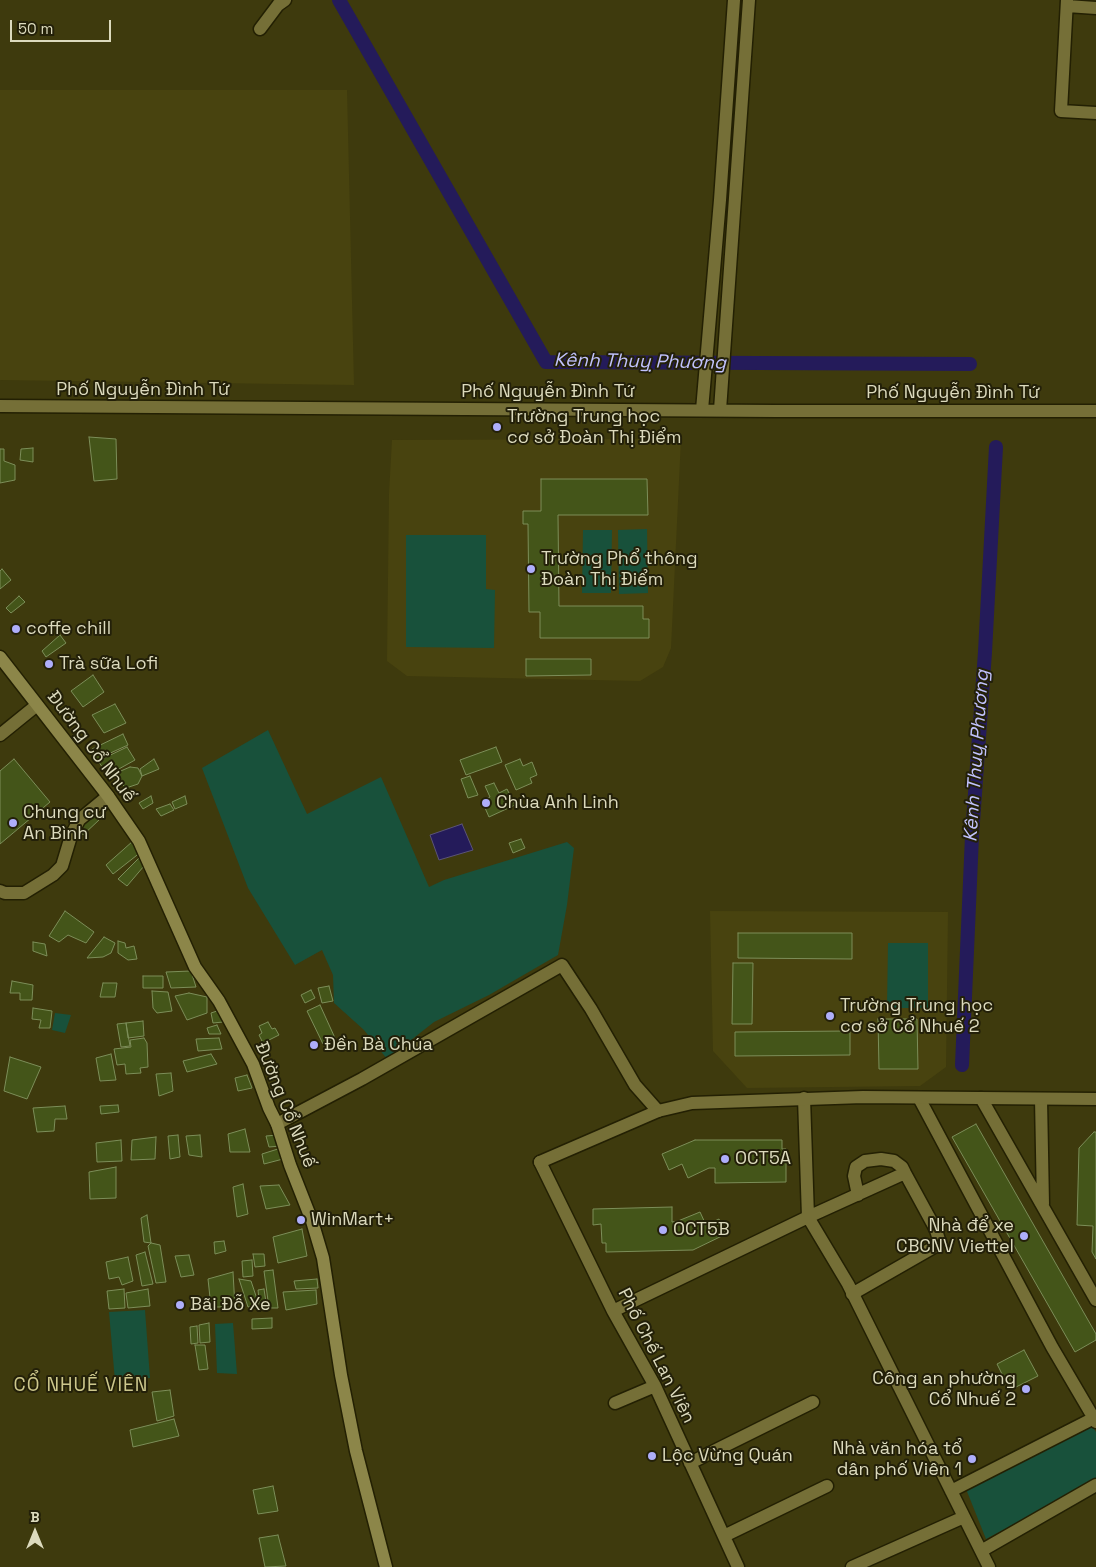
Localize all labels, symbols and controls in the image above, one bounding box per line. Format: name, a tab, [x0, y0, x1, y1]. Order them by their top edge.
scale bar	[12, 10, 114, 42]
text: 50 m	[18, 19, 53, 38]
water label: Kênh Thuỵ Phương	[554, 349, 726, 375]
street label: Phố Nguyễn Đình Tứ	[56, 379, 230, 401]
street label: Phố Nguyễn Đình Tứ	[461, 381, 635, 403]
street label: Phố Nguyễn Đình Tứ	[866, 382, 1040, 404]
place label: Trường Trung học cơ sở Đoàn Thị Điểm	[507, 406, 681, 448]
marker: Trường Trung học cơ sở Đoàn Thị Điểm	[491, 421, 503, 433]
place label: Trường Phổ thông Đoàn Thị Điểm	[541, 548, 698, 590]
marker: Trường Phổ thông Đoàn Thị Điểm	[525, 563, 537, 575]
place label: coffe chill	[26, 618, 111, 640]
marker: coffe chill	[10, 623, 22, 635]
place label: Trà sữa Lofi	[59, 653, 158, 675]
marker: Trà sữa Lofi	[43, 658, 55, 670]
water label: Kênh Thuỵ Phương	[960, 669, 994, 843]
street label: Đường Cổ Nhuế	[42, 687, 140, 807]
place label: Chùa Anh Linh	[496, 792, 619, 814]
marker: Chùa Anh Linh	[480, 797, 492, 809]
place label: Chung cư An Bình	[23, 802, 106, 844]
marker: Chung cư An Bình	[7, 817, 19, 829]
place label: Trường Trung học cơ sở Cổ Nhuế 2	[840, 995, 993, 1038]
marker: Trường Trung học cơ sở Cổ Nhuế 2	[824, 1010, 836, 1022]
place label: Đền Bà Chúa	[324, 1034, 433, 1056]
street label: Đường Cổ Nhuế	[250, 1039, 320, 1171]
marker: Đền Bà Chúa	[308, 1039, 320, 1051]
place label: OCT5A	[735, 1148, 791, 1170]
marker: OCT5A	[719, 1153, 731, 1165]
place label: WinMart+	[311, 1209, 394, 1231]
marker: WinMart+	[295, 1214, 307, 1226]
place label: Nhà để xe CBCNV Viettel	[896, 1215, 1014, 1258]
place label: OCT5B	[673, 1219, 730, 1241]
marker: OCT5B	[657, 1224, 669, 1236]
marker: Nhà để xe CBCNV Viettel	[1018, 1230, 1030, 1242]
street label: Phố Chế Lan Viên	[613, 1285, 699, 1427]
place label: Bãi Đỗ Xe	[190, 1294, 271, 1316]
marker: Bãi Đỗ Xe	[174, 1299, 186, 1311]
place label: Công an phường Cổ Nhuế 2	[872, 1368, 1016, 1410]
district label: CỔ NHUẾ VIÊN	[12, 1375, 150, 1397]
marker: Công an phường Cổ Nhuế 2	[1020, 1383, 1032, 1395]
place label: Nhà văn hóa tổ dân phố Viên 1	[832, 1438, 962, 1480]
place label: Lộc Vừng Quán	[662, 1445, 793, 1467]
marker: Lộc Vừng Quán	[646, 1450, 658, 1462]
marker: Nhà văn hóa tổ dân phố Viên 1	[966, 1453, 978, 1465]
north arrow	[10, 1507, 60, 1557]
text: B	[30, 1508, 40, 1526]

